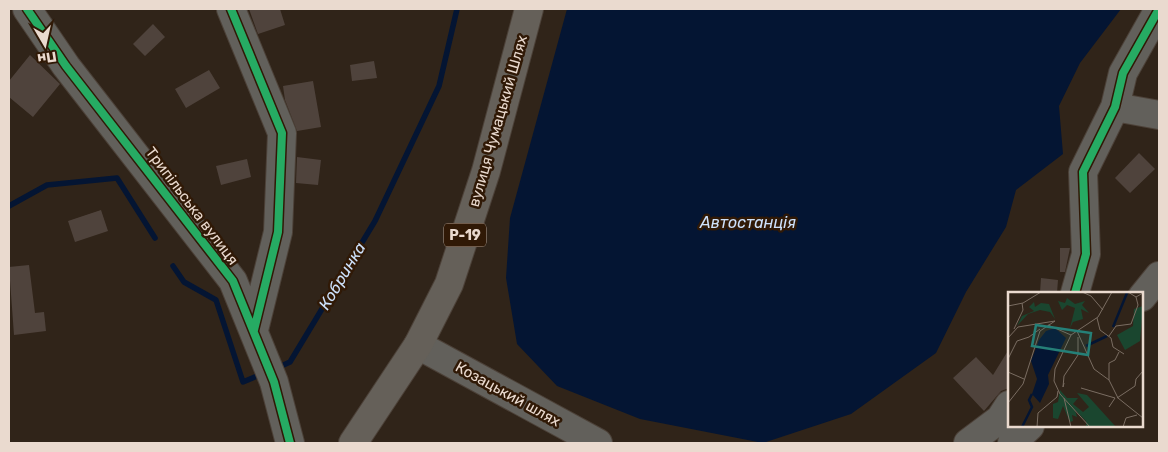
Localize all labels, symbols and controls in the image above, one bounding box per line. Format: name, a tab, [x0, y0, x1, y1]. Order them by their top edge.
north arrow	[20, 20, 70, 70]
street label: вулиця Чумацький Шлях	[465, 33, 531, 209]
text: Пн	[36, 47, 58, 67]
street label: Трипільська вулиця	[142, 144, 242, 268]
water label: Автостанція	[699, 213, 796, 232]
road number: Р-19	[444, 224, 486, 246]
water label: Кобринка	[315, 239, 369, 313]
inset map	[1008, 292, 1143, 427]
street label: Козацький шлях	[452, 358, 564, 430]

